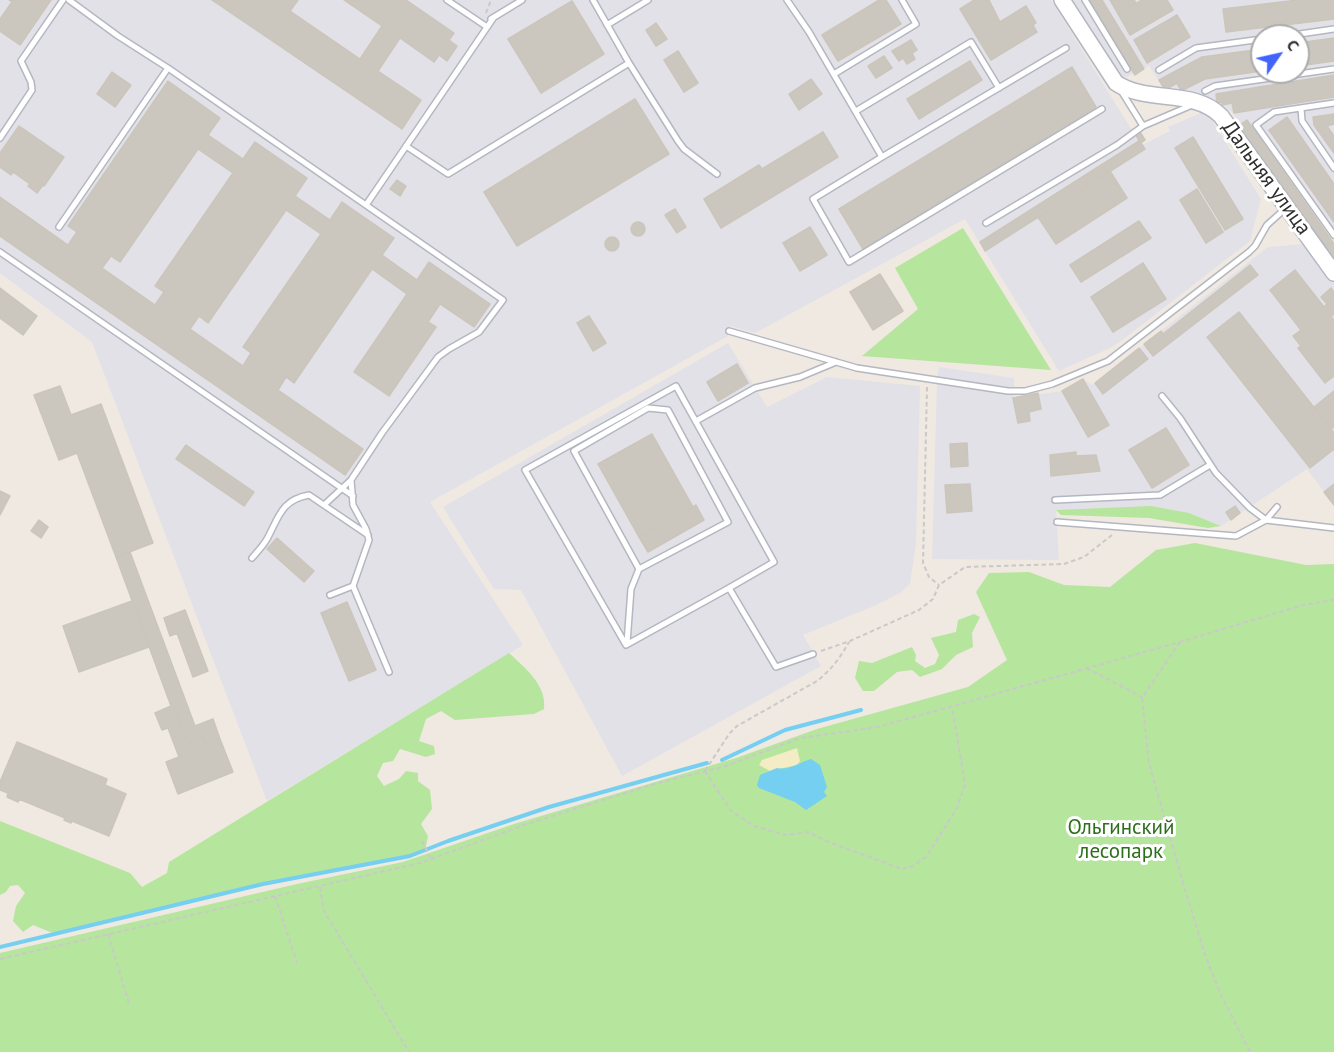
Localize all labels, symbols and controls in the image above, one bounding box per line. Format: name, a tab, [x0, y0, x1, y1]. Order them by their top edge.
north arrow	[1250, 24, 1310, 84]
text: С	[1282, 36, 1304, 54]
street label: Дальняя улица	[1216, 116, 1316, 240]
park label: Ольгинский лесопарк	[1067, 815, 1175, 865]

